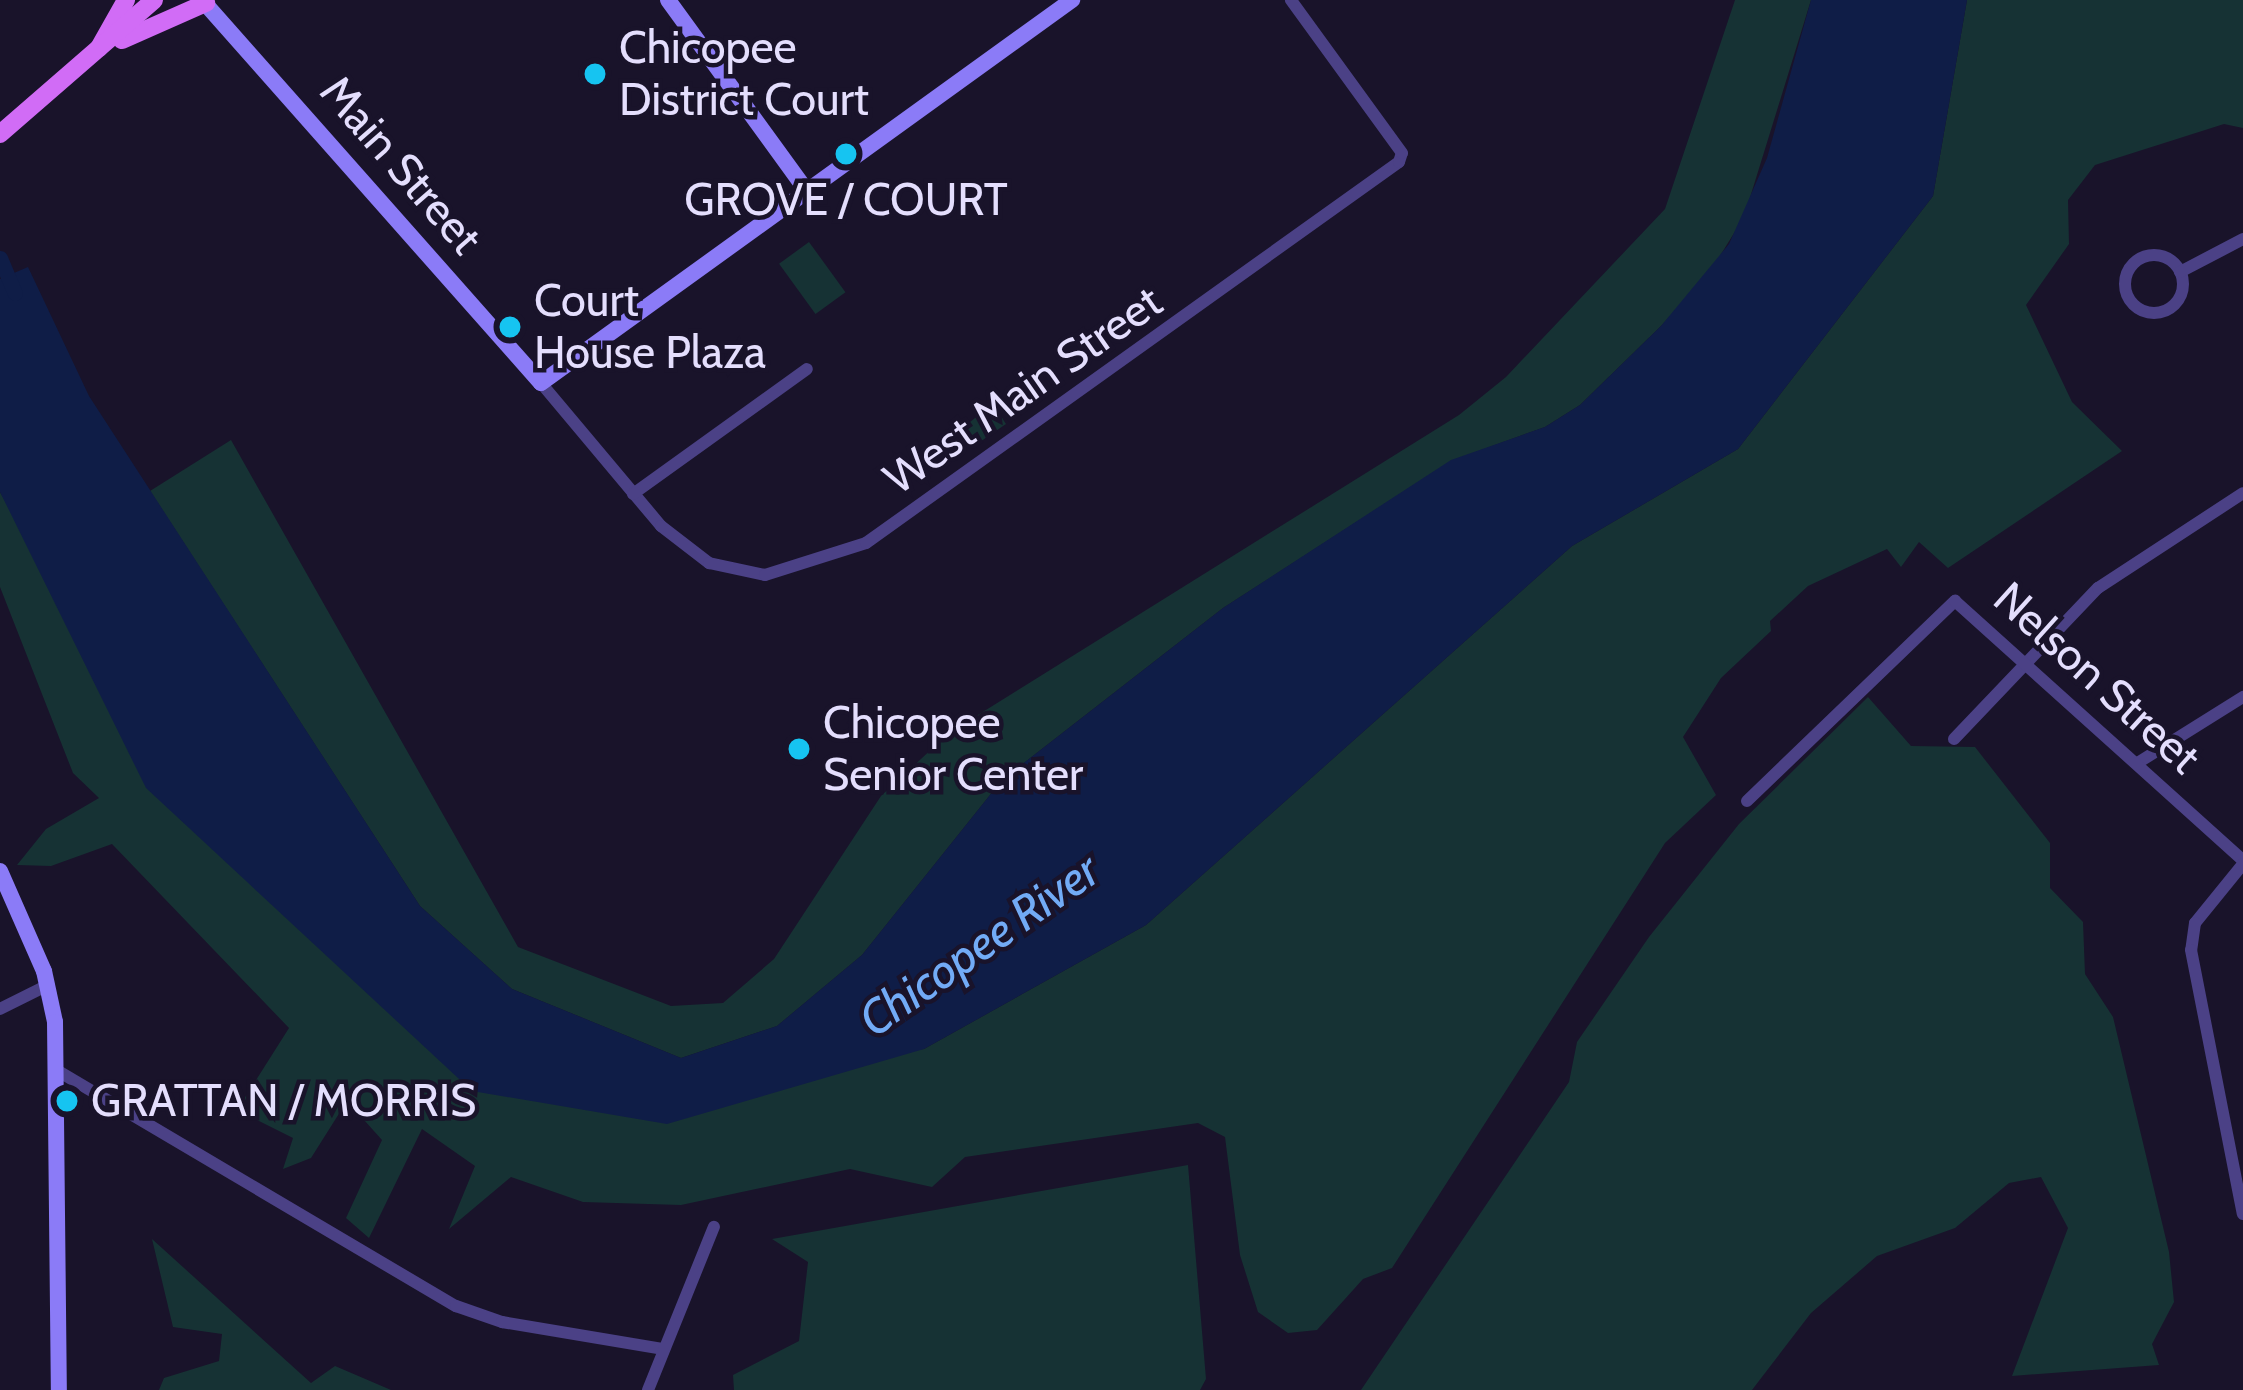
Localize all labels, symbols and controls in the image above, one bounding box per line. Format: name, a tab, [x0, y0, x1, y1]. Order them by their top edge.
place label: Chicopee District Court	[619, 21, 869, 127]
marker: Chicopee District Court	[582, 61, 608, 87]
street label: Main Street	[309, 65, 493, 265]
marker: GROVE / COURT	[833, 141, 859, 167]
place label: GROVE / COURT	[684, 173, 1008, 227]
place label: Court House Plaza	[534, 274, 766, 380]
street label: West Main Street	[874, 274, 1172, 506]
marker: Court House Plaza	[497, 314, 523, 340]
street label: Nelson Street	[1983, 571, 2211, 785]
place label: Chicopee Senior Center	[823, 696, 1083, 802]
marker: Chicopee Senior Center	[786, 736, 812, 762]
water label: Chicopee River	[848, 841, 1110, 1049]
place label: GRATTAN / MORRIS	[91, 1074, 476, 1128]
marker: GRATTAN / MORRIS	[54, 1088, 80, 1114]

